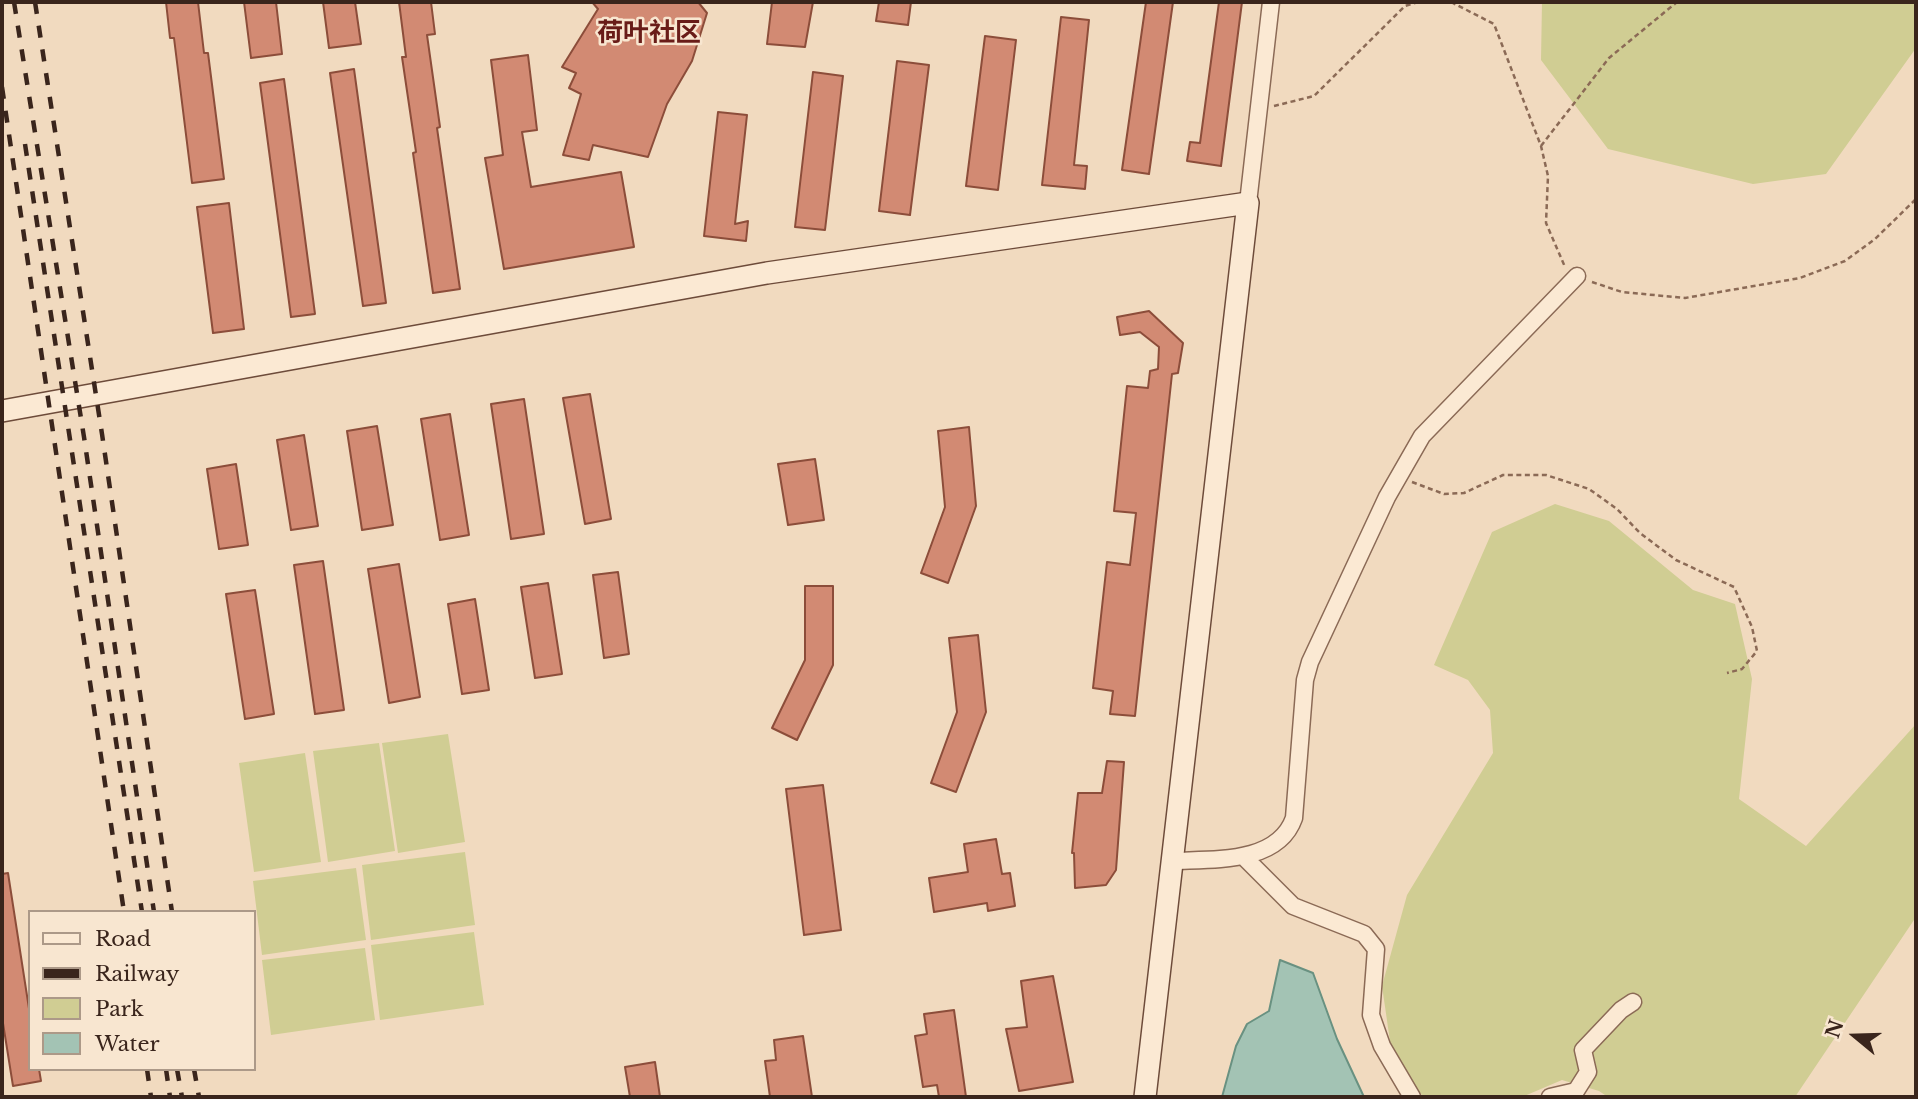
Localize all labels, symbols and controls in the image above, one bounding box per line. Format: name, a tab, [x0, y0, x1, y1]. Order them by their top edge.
district label: 荷叶社区	[597, 18, 701, 50]
legend	[28, 910, 256, 1071]
text: Road	[95, 926, 151, 952]
text: Railway	[95, 961, 179, 987]
text: Park	[95, 996, 144, 1022]
north arrow	[1820, 1001, 1890, 1071]
text: N	[1821, 1017, 1848, 1041]
text: Water	[95, 1031, 159, 1057]

